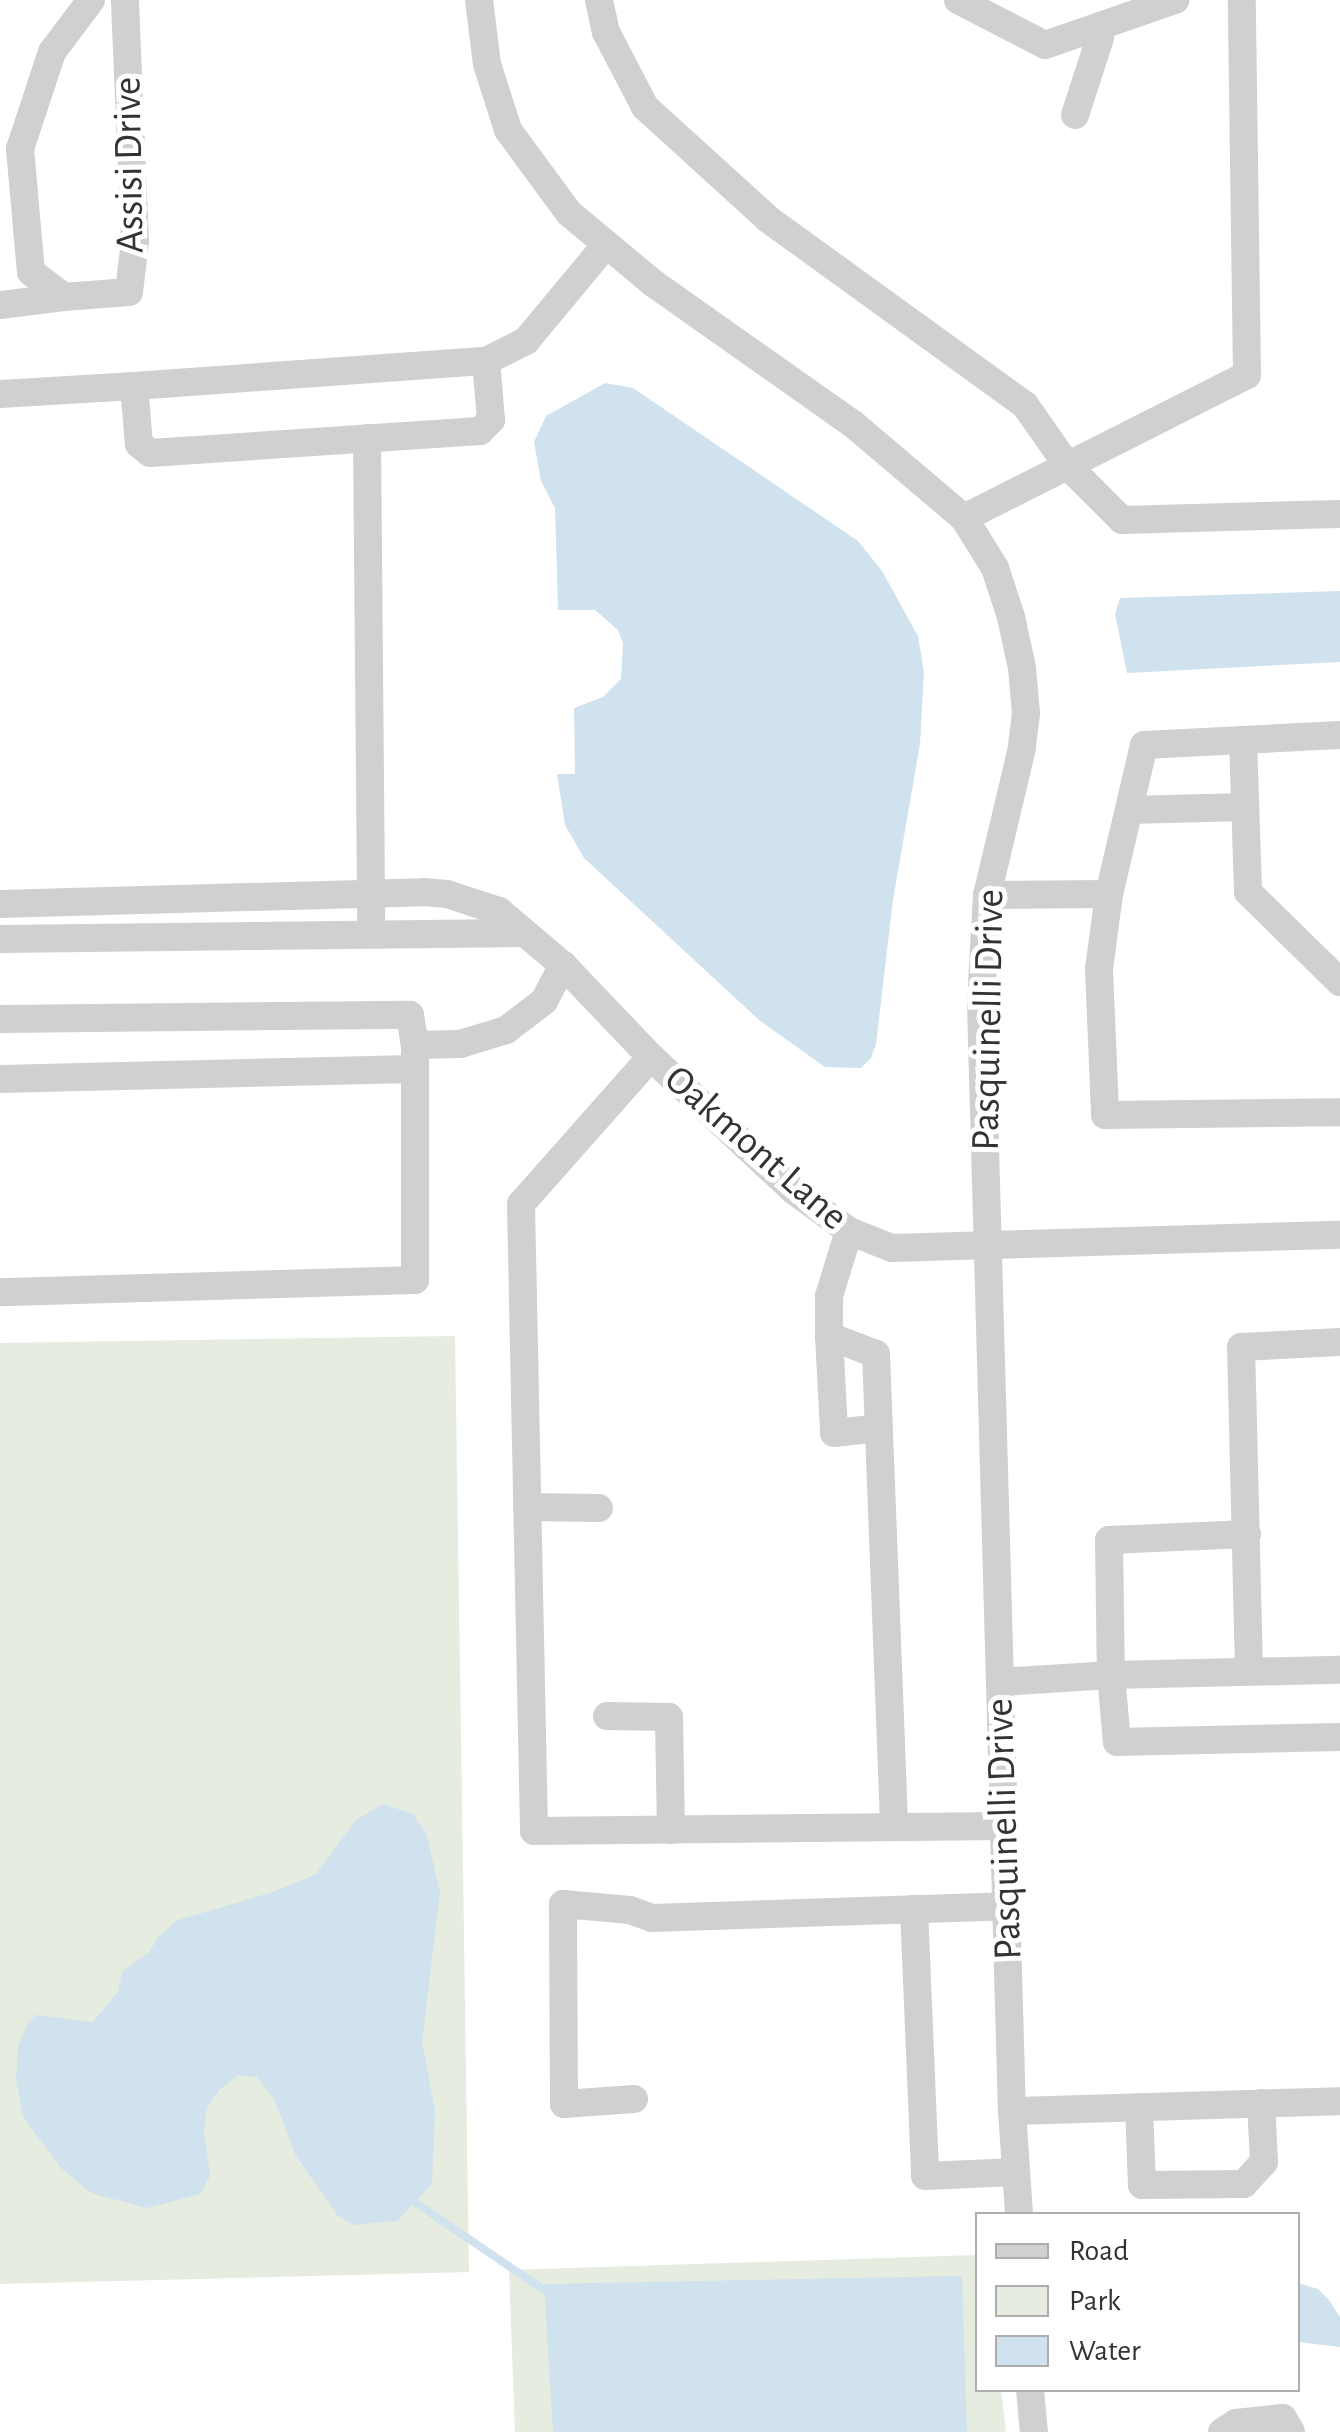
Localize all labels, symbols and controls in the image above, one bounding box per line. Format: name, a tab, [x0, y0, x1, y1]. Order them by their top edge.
street label: Assisi Drive	[103, 76, 155, 254]
street label: Pasquinelli Drive	[962, 889, 1014, 1151]
street label: Oakmont Lane	[655, 1055, 857, 1241]
street label: Pasquinelli Drive	[975, 1697, 1033, 1961]
legend	[975, 2212, 1300, 2392]
text: Road	[1069, 2236, 1129, 2266]
text: Park	[1069, 2286, 1121, 2316]
text: Water	[1069, 2336, 1141, 2366]

